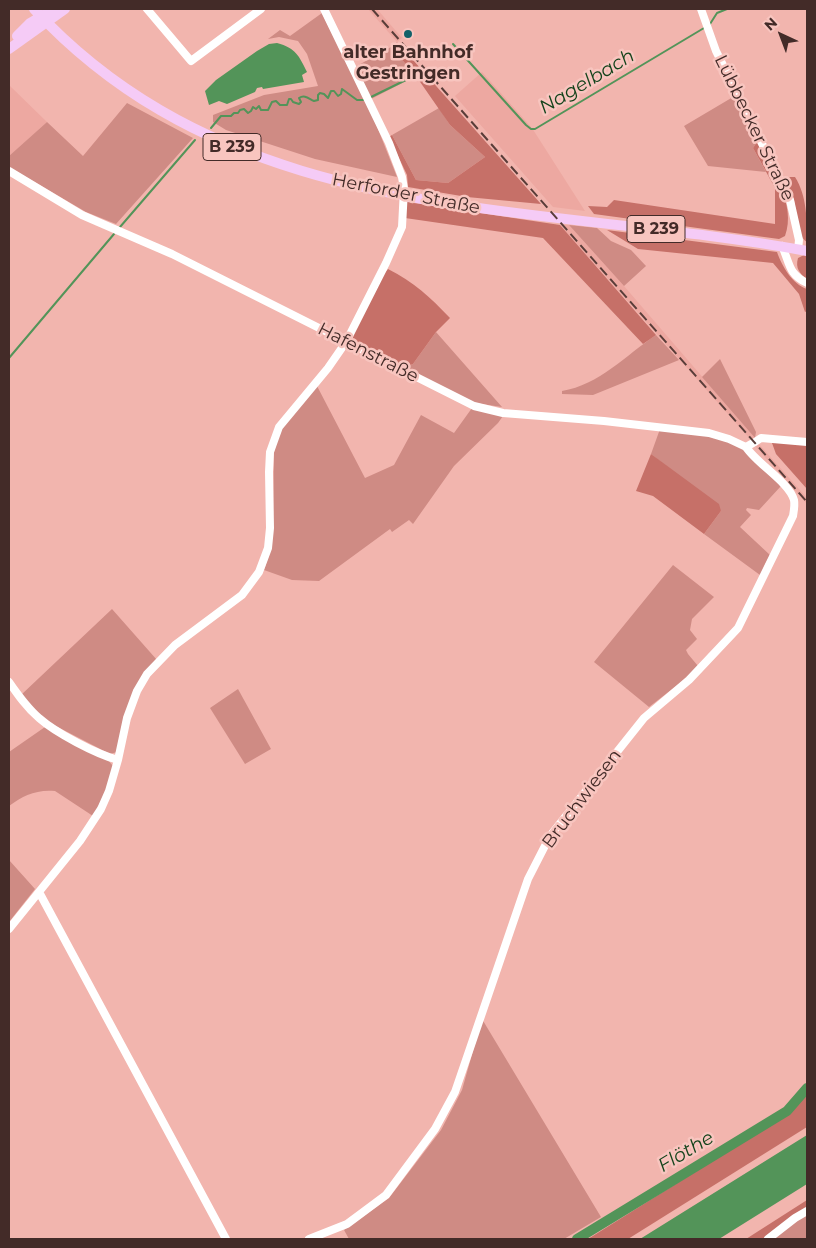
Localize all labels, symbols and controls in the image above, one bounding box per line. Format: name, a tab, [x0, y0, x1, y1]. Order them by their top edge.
north arrow	[756, 10, 806, 60]
text: N	[760, 14, 781, 34]
marker: alter Bahnhof Gestringen	[402, 28, 414, 40]
place label: alter Bahnhof Gestringen	[343, 42, 473, 84]
water label: Nagelbach	[535, 45, 639, 119]
street label: Lübbecker Straße	[709, 52, 799, 204]
road number: B 239	[203, 134, 261, 160]
street label: Herforder Straße	[330, 169, 482, 219]
road number: B 239	[627, 215, 685, 242]
street label: Hafenstraße	[314, 318, 422, 388]
street label: Bruchwiesen	[538, 745, 626, 853]
water label: Flöthe	[654, 1126, 718, 1178]

